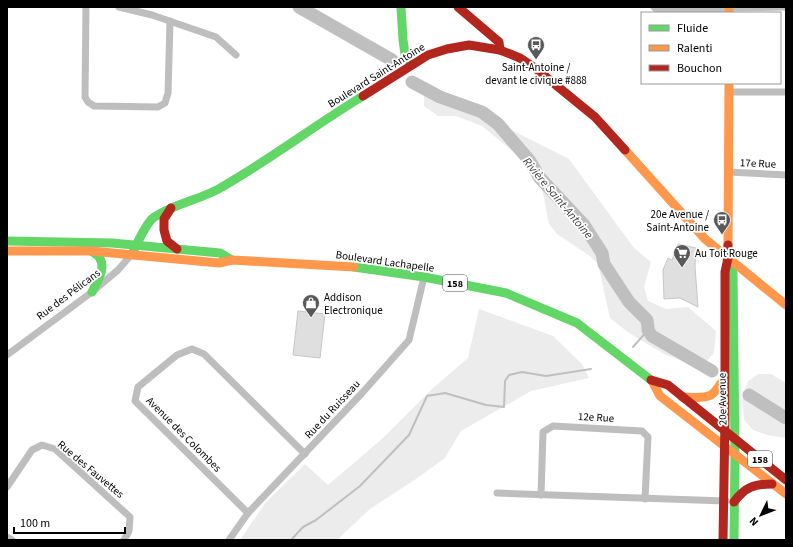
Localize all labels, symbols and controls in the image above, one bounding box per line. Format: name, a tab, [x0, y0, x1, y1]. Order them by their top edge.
legend	[641, 12, 781, 84]
text: Fluide	[677, 20, 708, 37]
bus stop icon: Saint-Antoine / devant le civique #888	[526, 35, 546, 60]
street label: Boulevard Saint-Antoine	[325, 39, 428, 111]
text: Ralenti	[677, 40, 712, 57]
place label: Saint-Antoine / devant le civique #888	[485, 60, 587, 88]
text: Bouchon	[677, 60, 722, 77]
water label: Rivière Saint-Antoine	[518, 154, 597, 243]
street label: 17e Rue	[740, 155, 777, 172]
place label: 20e Avenue / Saint-Antoine	[646, 207, 710, 235]
bus stop icon: 20e Avenue / Saint-Antoine	[712, 210, 732, 235]
supermarket icon: Au Toit Rouge	[672, 243, 692, 268]
place label: Au Toit Rouge	[695, 246, 758, 261]
street label: Boulevard Lachapelle	[335, 247, 436, 276]
street label: Rue des Pélicans	[33, 265, 104, 323]
road number: 158	[443, 275, 467, 291]
place label: Addison Electronique	[324, 290, 383, 318]
shop icon: Addison Electronique	[301, 293, 321, 318]
street label: 20e Avenue	[715, 372, 730, 425]
street label: Rue du Ruisseau	[301, 377, 364, 442]
street label: Avenue des Colombes	[143, 393, 225, 476]
street label: 12e Rue	[577, 409, 615, 426]
street label: Rue des Fauvettes	[54, 437, 127, 502]
road number: 158	[748, 451, 772, 467]
north arrow	[741, 495, 781, 535]
scale bar	[14, 509, 125, 535]
text: N	[746, 514, 762, 529]
text: 100 m	[20, 515, 50, 532]

